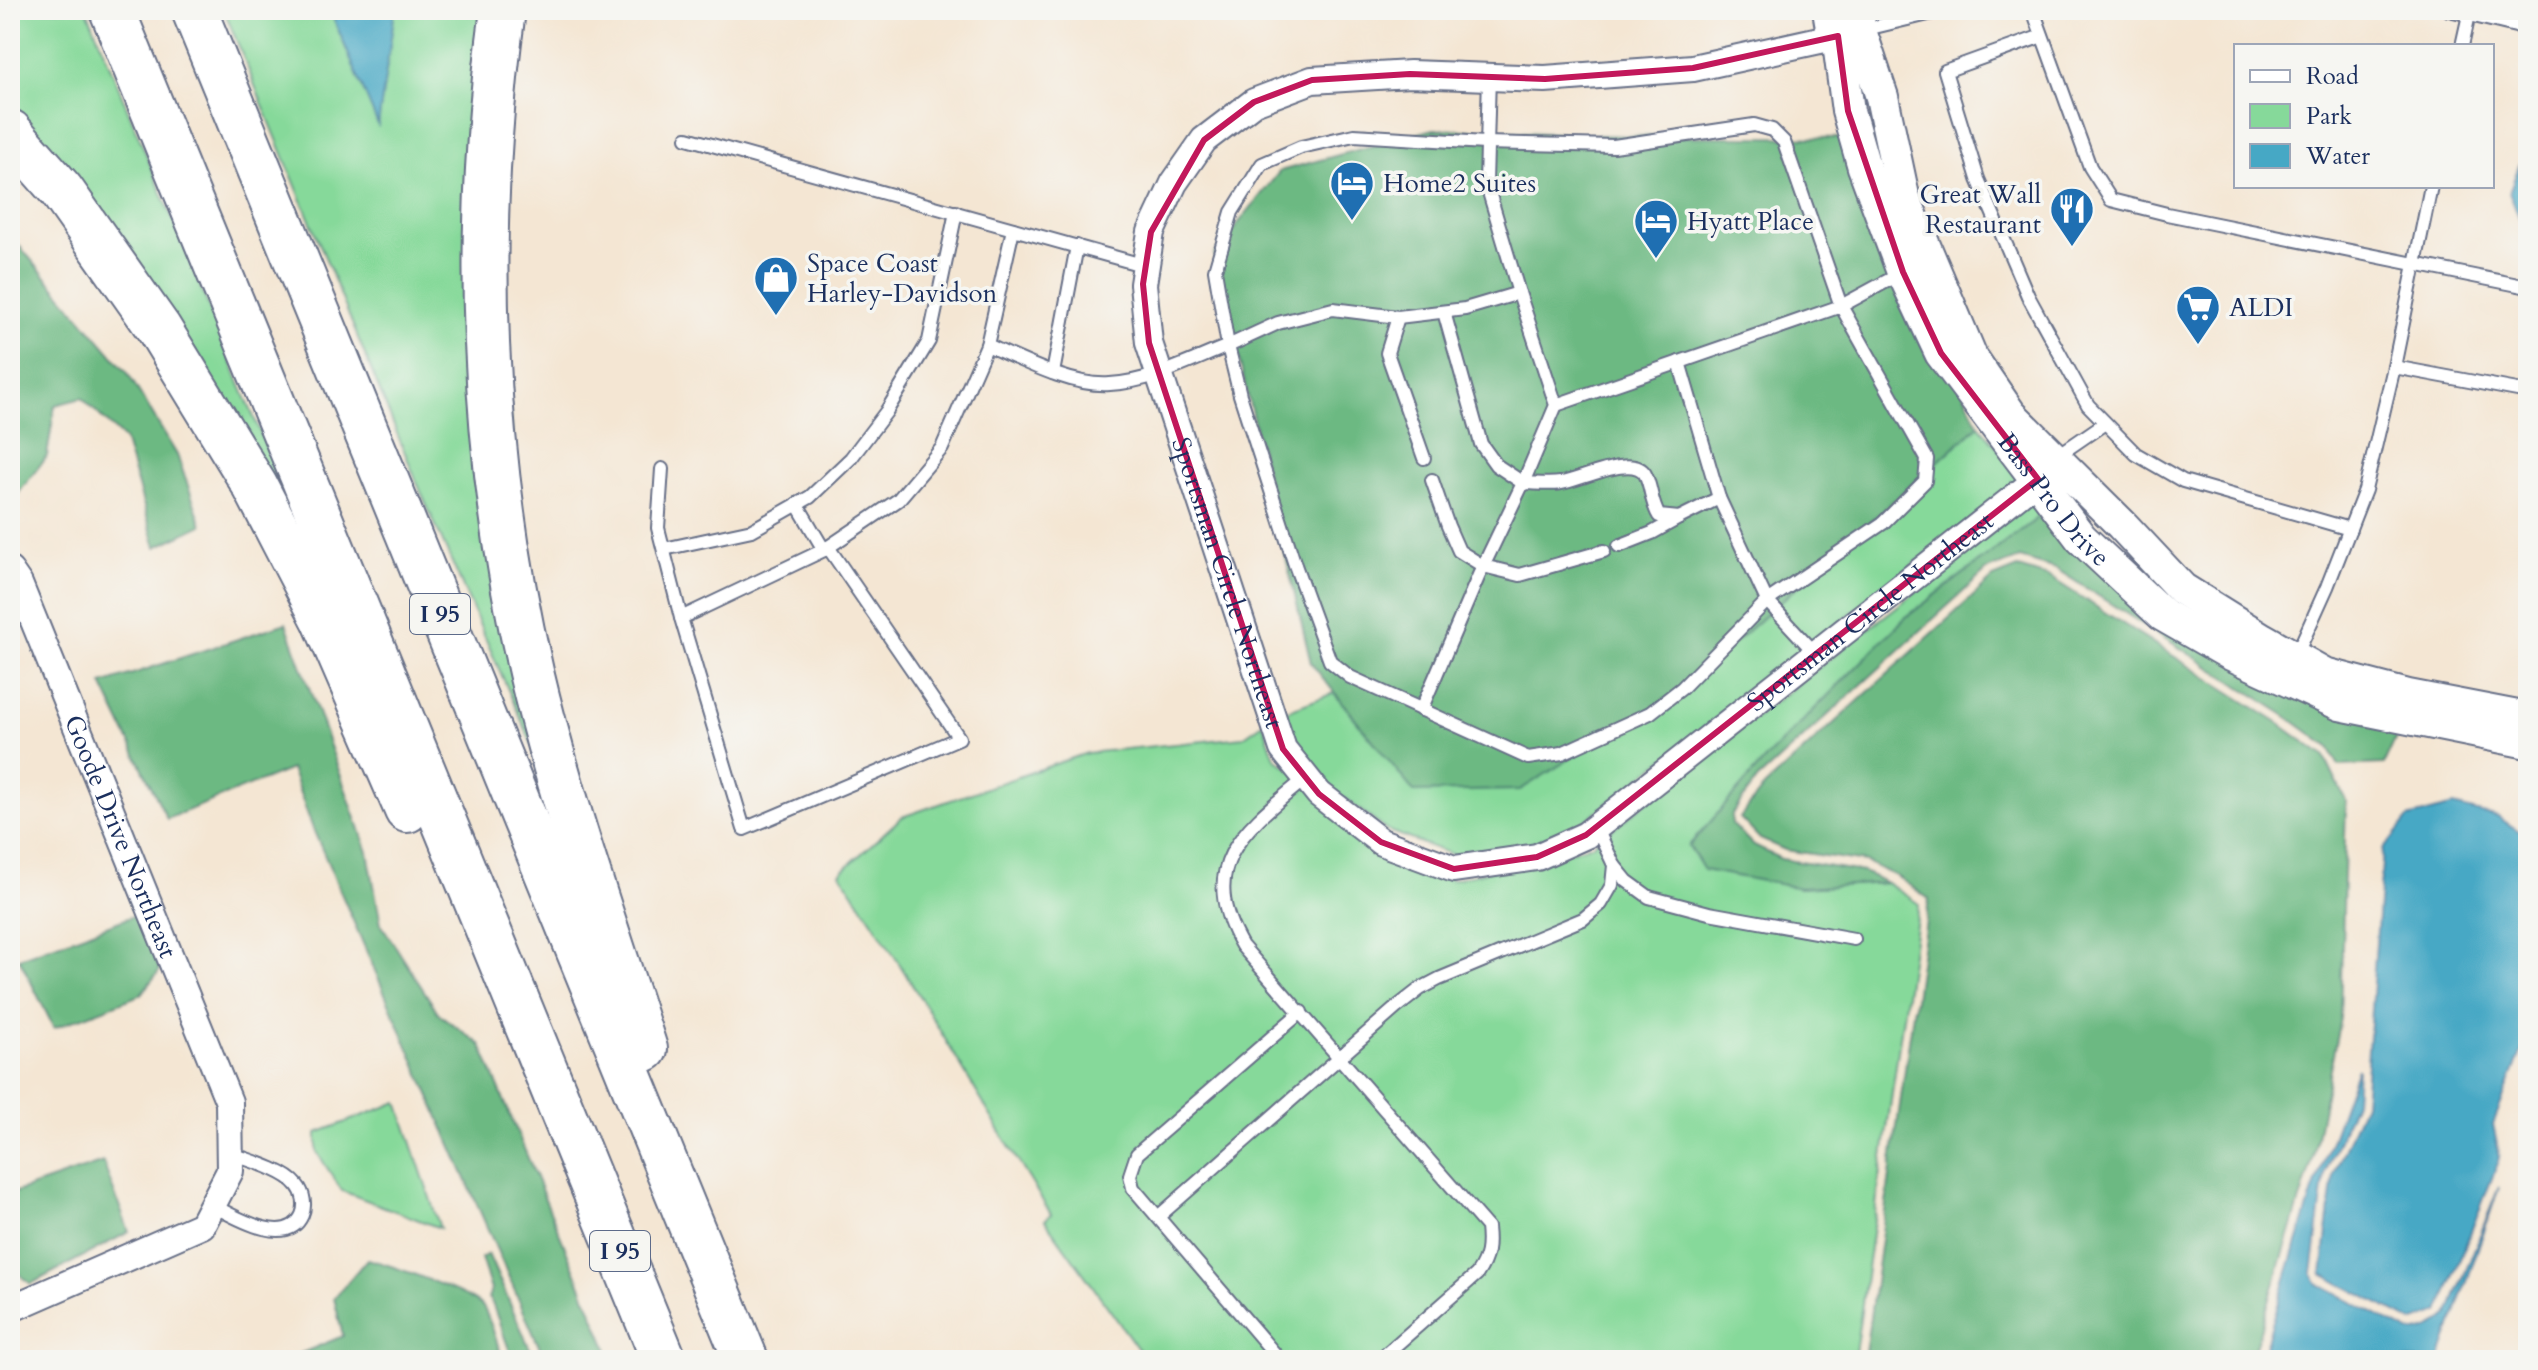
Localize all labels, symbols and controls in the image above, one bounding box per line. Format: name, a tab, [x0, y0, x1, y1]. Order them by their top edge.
legend	[2234, 44, 2494, 188]
text: Road	[2306, 60, 2359, 93]
text: Park	[2306, 100, 2352, 133]
text: Water	[2305, 140, 2370, 173]
hotel icon: Home2 Suites	[1328, 159, 1376, 222]
place label: Home2 Suites	[1383, 166, 1536, 201]
place label: Great Wall Restaurant	[1920, 177, 2041, 242]
restaurant icon: Great Wall Restaurant	[2048, 185, 2096, 248]
hotel icon: Hyatt Place	[1632, 197, 1680, 260]
place label: Hyatt Place	[1687, 204, 1814, 239]
place label: Space Coast Harley-Davidson	[807, 246, 998, 311]
shop icon: Space Coast Harley-Davidson	[752, 254, 800, 317]
supermarket icon: ALDI	[2174, 283, 2222, 346]
place label: ALDI	[2229, 290, 2293, 325]
street label: Bass Pro Drive	[1989, 425, 2117, 574]
street label: Sportsman Circle Northeast	[1163, 433, 1292, 733]
street label: Sportsman Circle Northeast	[1740, 504, 2001, 720]
road number: I 95	[410, 594, 470, 634]
street label: Goode Drive Northeast	[56, 710, 186, 963]
road number: I 95	[590, 1231, 650, 1271]

